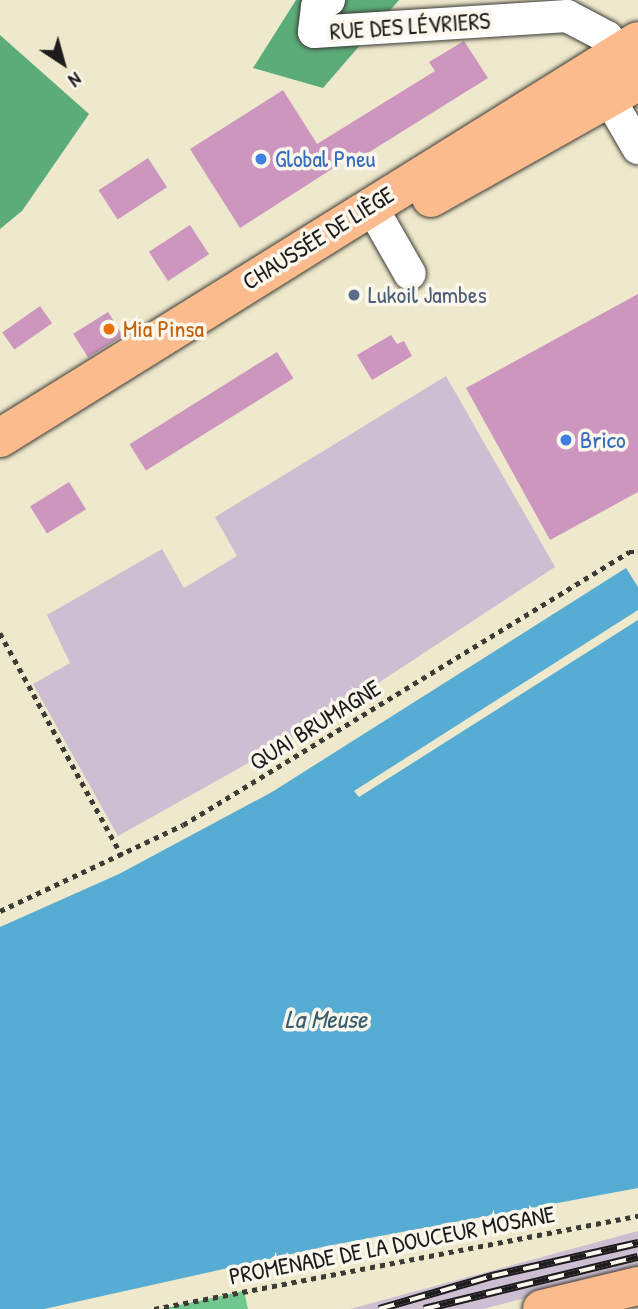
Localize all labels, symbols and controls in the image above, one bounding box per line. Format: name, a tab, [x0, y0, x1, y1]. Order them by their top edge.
street label: RUE DES LÉVRIERS	[329, 6, 491, 46]
north arrow	[28, 28, 98, 98]
text: N	[64, 66, 87, 93]
place label: Global Pneu	[275, 145, 375, 173]
marker: Global Pneu	[253, 151, 269, 167]
street label: CHAUSSÉE DE LIÈGE	[237, 180, 399, 296]
place label: Lukoil Jambes	[368, 281, 487, 309]
marker: Lukoil Jambes	[346, 287, 362, 303]
place label: Mia Pinsa	[123, 315, 204, 343]
marker: Mia Pinsa	[101, 321, 117, 337]
place label: Brico	[580, 426, 626, 454]
marker: Brico	[558, 432, 574, 448]
street label: QUAI BRUMAGNE	[244, 673, 386, 777]
water label: La Meuse	[285, 1003, 367, 1035]
street label: PROMENADE DE LA DOUCEUR MOSANE	[227, 1199, 557, 1291]

